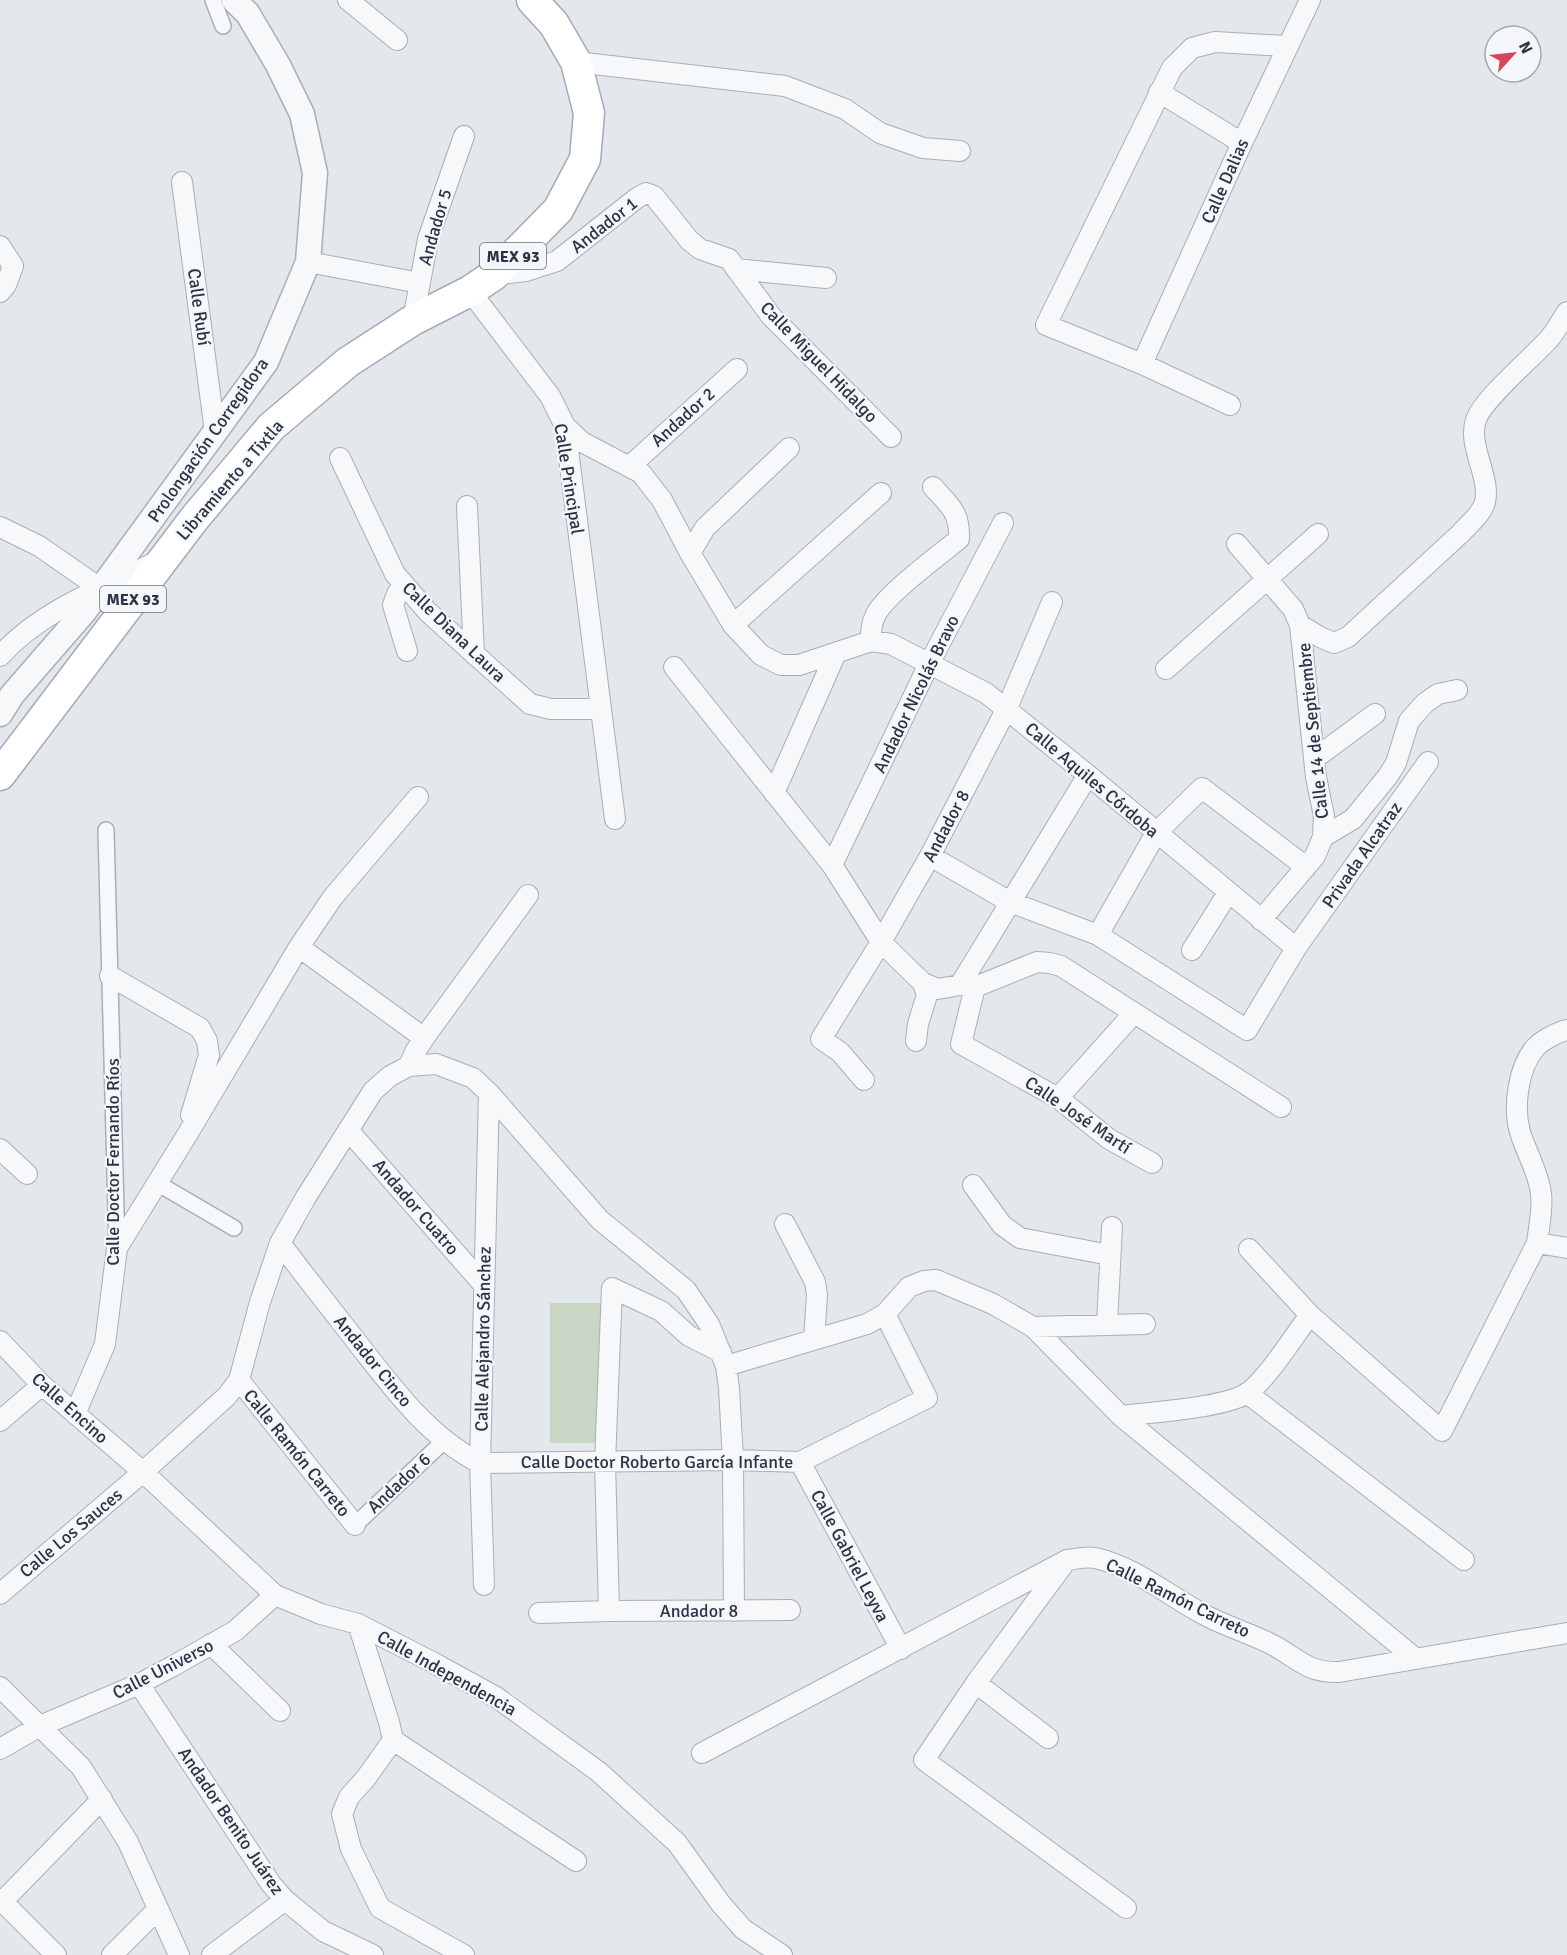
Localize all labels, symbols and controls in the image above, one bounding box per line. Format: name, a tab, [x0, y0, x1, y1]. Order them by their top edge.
north arrow	[1483, 24, 1543, 84]
text: N	[1514, 38, 1537, 57]
street label: Calle Dalias	[1196, 135, 1254, 227]
street label: Andador 5	[414, 186, 456, 268]
street label: Andador 1	[566, 192, 642, 258]
road number: MEX 93	[480, 243, 546, 269]
street label: Calle Rubí	[183, 267, 215, 347]
street label: Calle Miguel Hidalgo	[756, 297, 882, 427]
street label: Prolongación Corregidora	[143, 353, 273, 527]
street label: Andador 2	[646, 383, 720, 451]
street label: Libramiento a Tixtla	[172, 415, 288, 545]
street label: Calle Principal	[549, 422, 589, 536]
street label: Calle Diana Laura	[398, 577, 510, 687]
road number: MEX 93	[100, 586, 166, 612]
street label: Andador Nicolás Bravo	[868, 611, 964, 777]
street label: Calle 14 de Septiembre	[1293, 642, 1333, 820]
street label: Calle Aquiles Córdoba	[1021, 718, 1163, 842]
street label: Andador 8	[918, 786, 974, 866]
street label: Privada Alcatraz	[1317, 798, 1407, 912]
street label: Calle Doctor Fernando Ríos	[102, 1058, 124, 1266]
street label: Calle José Martí	[1021, 1071, 1135, 1159]
street label: Andador Cuatro	[368, 1154, 464, 1260]
street label: Calle Alejandro Sánchez	[470, 1246, 496, 1432]
street label: Andador Cinco	[329, 1310, 417, 1412]
street label: Calle Encino	[27, 1368, 113, 1448]
street label: Calle Ramón Carreto	[239, 1385, 355, 1521]
street label: Andador 6	[363, 1448, 435, 1518]
street label: Calle Doctor Roberto García Infante	[521, 1451, 793, 1473]
street label: Calle Los Sauces	[15, 1484, 127, 1582]
street label: Calle Gabriel Leyva	[806, 1486, 894, 1626]
street label: Calle Ramón Carreto	[1102, 1554, 1254, 1642]
street label: Andador 8	[660, 1600, 738, 1622]
street label: Calle Independencia	[373, 1626, 521, 1720]
street label: Calle Universo	[109, 1634, 217, 1704]
street label: Andador Benito Juárez	[173, 1743, 289, 1899]

